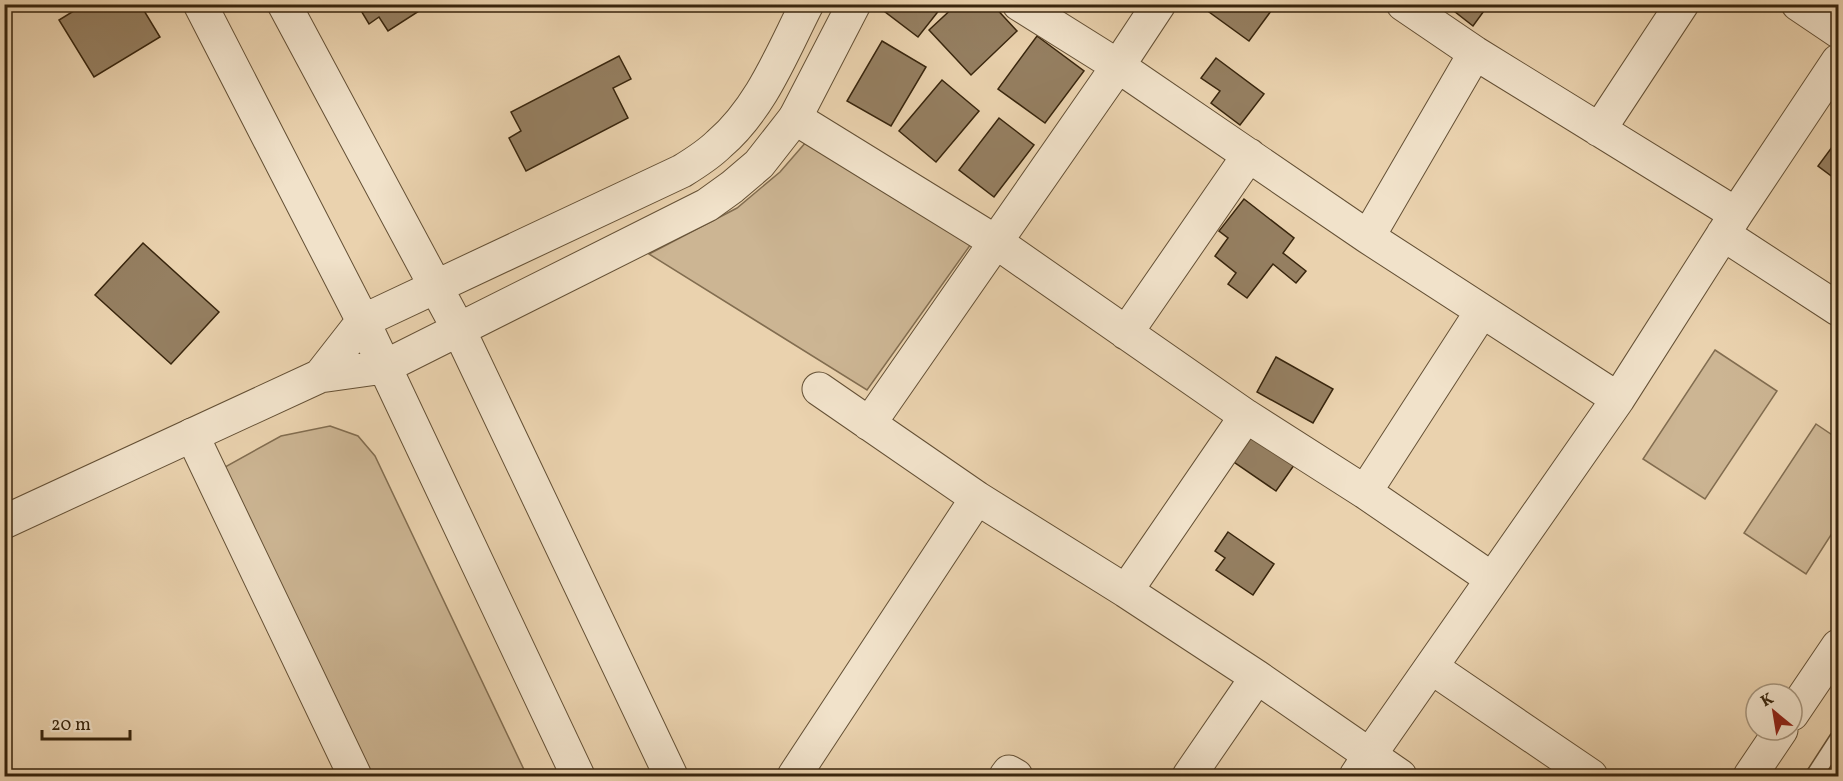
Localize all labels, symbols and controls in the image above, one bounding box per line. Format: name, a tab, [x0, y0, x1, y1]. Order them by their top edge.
north arrow	[1744, 682, 1804, 742]
text: K	[1757, 688, 1778, 713]
scale bar	[42, 703, 130, 741]
text: 20 m	[51, 713, 91, 738]

